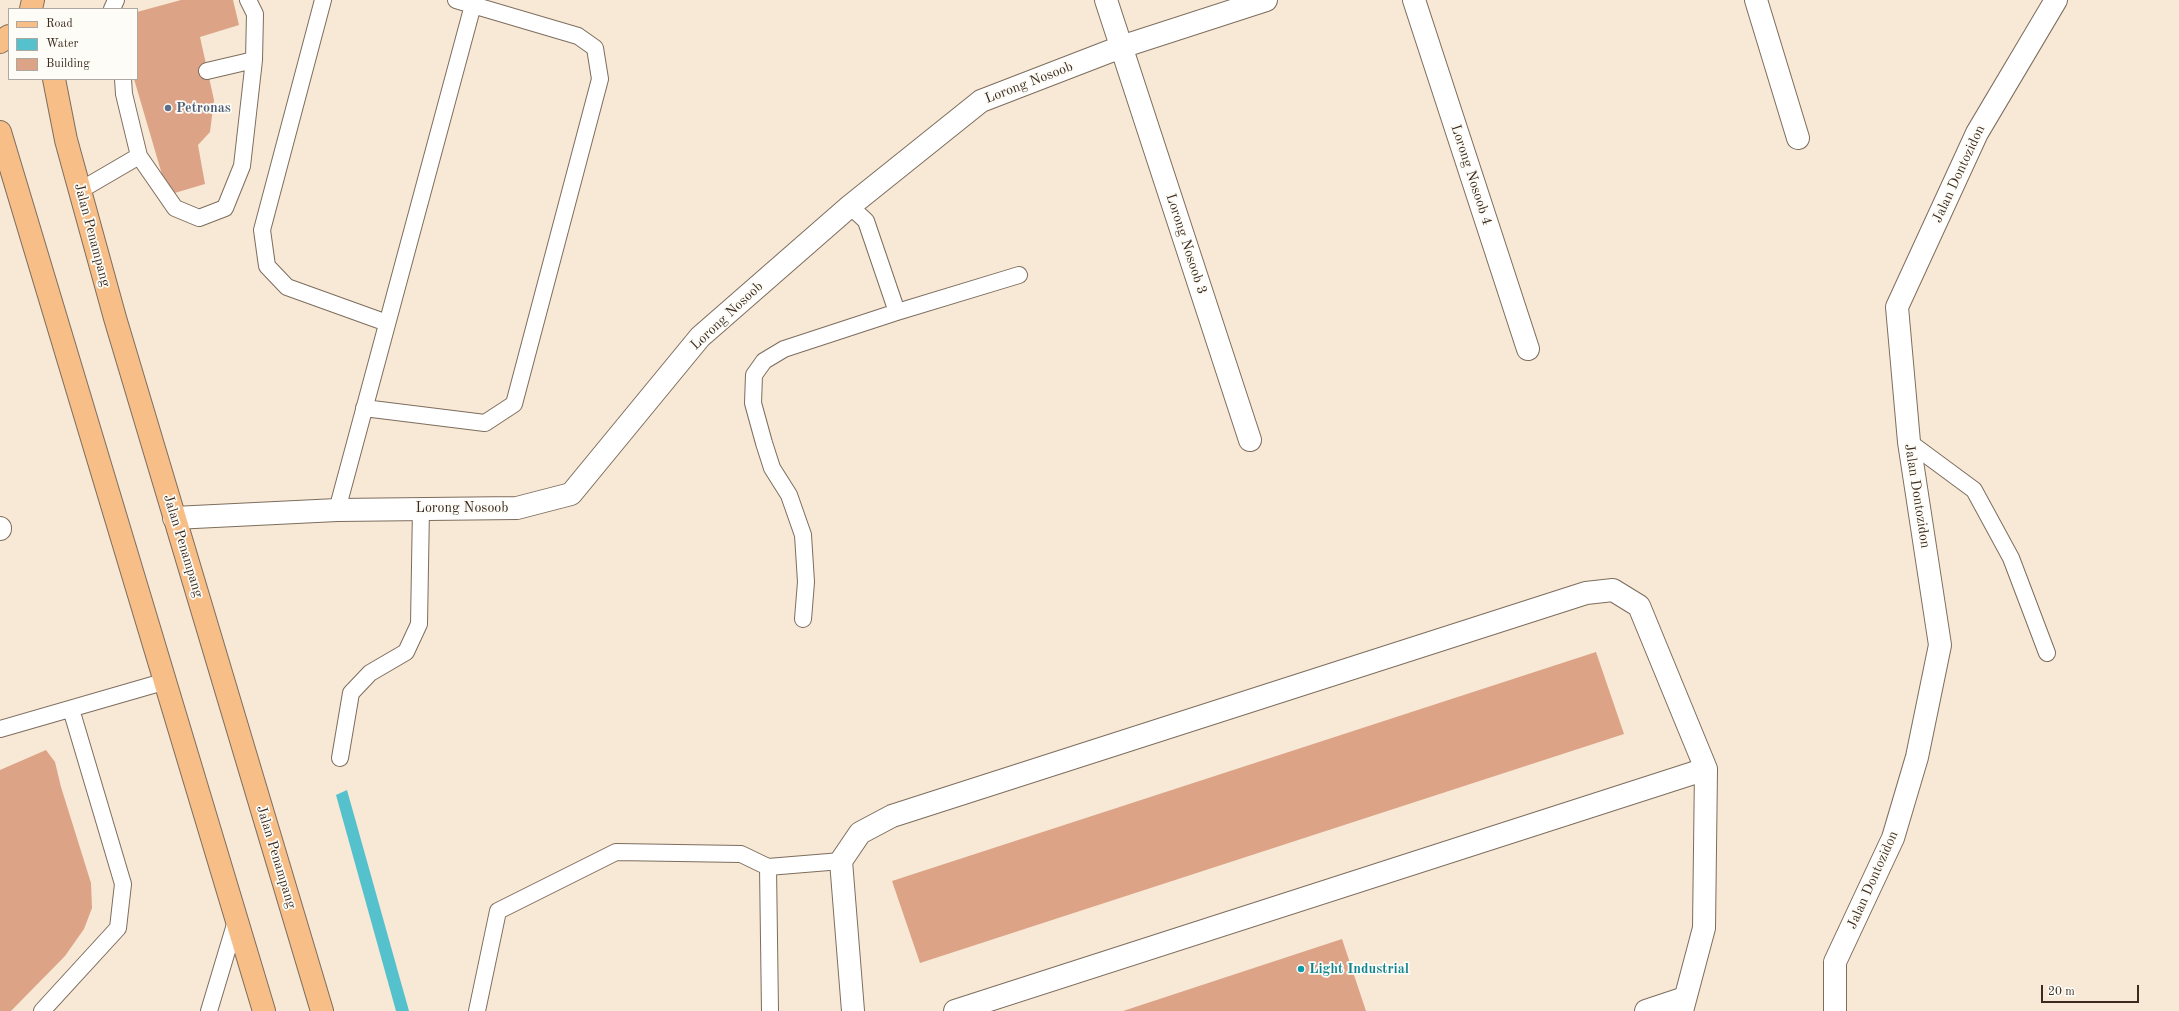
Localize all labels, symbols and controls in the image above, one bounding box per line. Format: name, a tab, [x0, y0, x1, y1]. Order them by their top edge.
legend	[8, 8, 138, 80]
text: Road	[46, 18, 73, 30]
text: Water	[46, 38, 78, 50]
text: Building	[46, 58, 90, 70]
street label: Lorong Nosoob	[983, 59, 1075, 107]
place label: Petronas	[176, 100, 231, 116]
marker: Petronas	[163, 103, 173, 113]
street label: Lorong Nosoob 4	[1447, 123, 1495, 227]
street label: Jalan Dontozidon	[1929, 123, 1989, 225]
street label: Jalan Penampang	[70, 181, 114, 289]
street label: Lorong Nosoob 3	[1162, 192, 1210, 296]
street label: Lorong Nosoob	[687, 278, 767, 354]
street label: Jalan Dontozidon	[1900, 443, 1934, 549]
street label: Jalan Penampang	[159, 492, 207, 600]
street label: Lorong Nosoob	[416, 500, 508, 516]
street label: Jalan Penampang	[252, 803, 300, 911]
street label: Jalan Dontozidon	[1844, 828, 1902, 932]
place label: Light Industrial	[1309, 961, 1409, 977]
marker: Light Industrial	[1296, 964, 1306, 974]
scale bar	[2043, 977, 2141, 1003]
text: 20 m	[2048, 986, 2075, 998]

